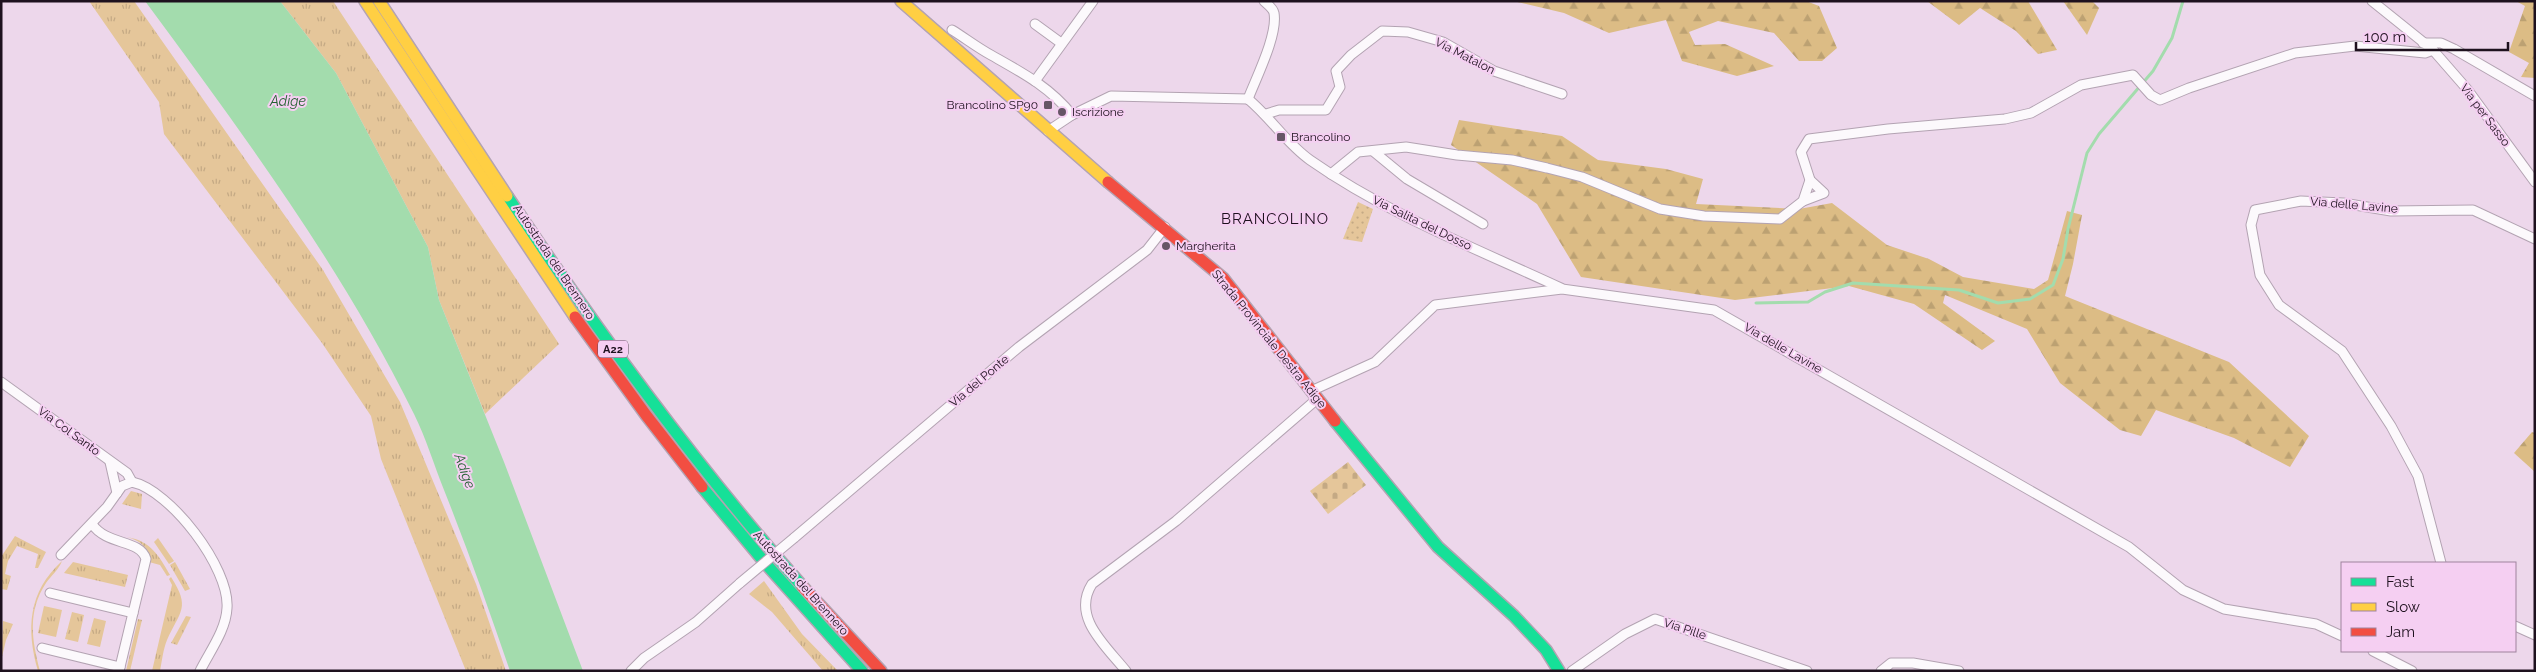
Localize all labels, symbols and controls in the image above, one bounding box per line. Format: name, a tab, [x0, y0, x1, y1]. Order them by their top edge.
scale bar	[2356, 20, 2508, 52]
text: 100 m	[2364, 28, 2406, 46]
street label: Via Matalon	[1433, 35, 1497, 77]
street label: Via per Sasso	[2457, 81, 2513, 149]
water label: Adige	[269, 93, 307, 109]
place label: Brancolino SP90	[946, 98, 1038, 112]
marker: Brancolino SP90	[1042, 99, 1054, 111]
place label: Iscrizione	[1072, 105, 1124, 119]
marker: Iscrizione	[1056, 106, 1068, 118]
place label: Brancolino	[1291, 130, 1350, 144]
marker: Brancolino	[1275, 131, 1287, 143]
street label: Via Salita del Dosso	[1370, 193, 1474, 253]
street label: Via delle Lavine	[2310, 194, 2398, 216]
street label: Autostrada del Brennero	[510, 202, 598, 322]
district label: BRANCOLINO	[1221, 210, 1329, 228]
place label: Margherita	[1176, 239, 1236, 253]
marker: Margherita	[1160, 240, 1172, 252]
street label: Strada Provinciale Destra Adige	[1209, 267, 1329, 411]
street label: Via delle Lavine	[1741, 320, 1825, 376]
road number: A22	[598, 340, 628, 358]
street label: Via del Ponte	[946, 352, 1012, 410]
street label: Via Col Santo	[35, 404, 103, 458]
water label: Adige	[451, 450, 479, 491]
street label: Autostrada del Brennero	[750, 528, 852, 638]
legend	[2341, 562, 2516, 652]
text: Fast	[2386, 573, 2414, 591]
text: Slow	[2386, 598, 2420, 616]
street label: Via Pille	[1662, 616, 1708, 642]
text: Jam	[2386, 623, 2415, 641]

